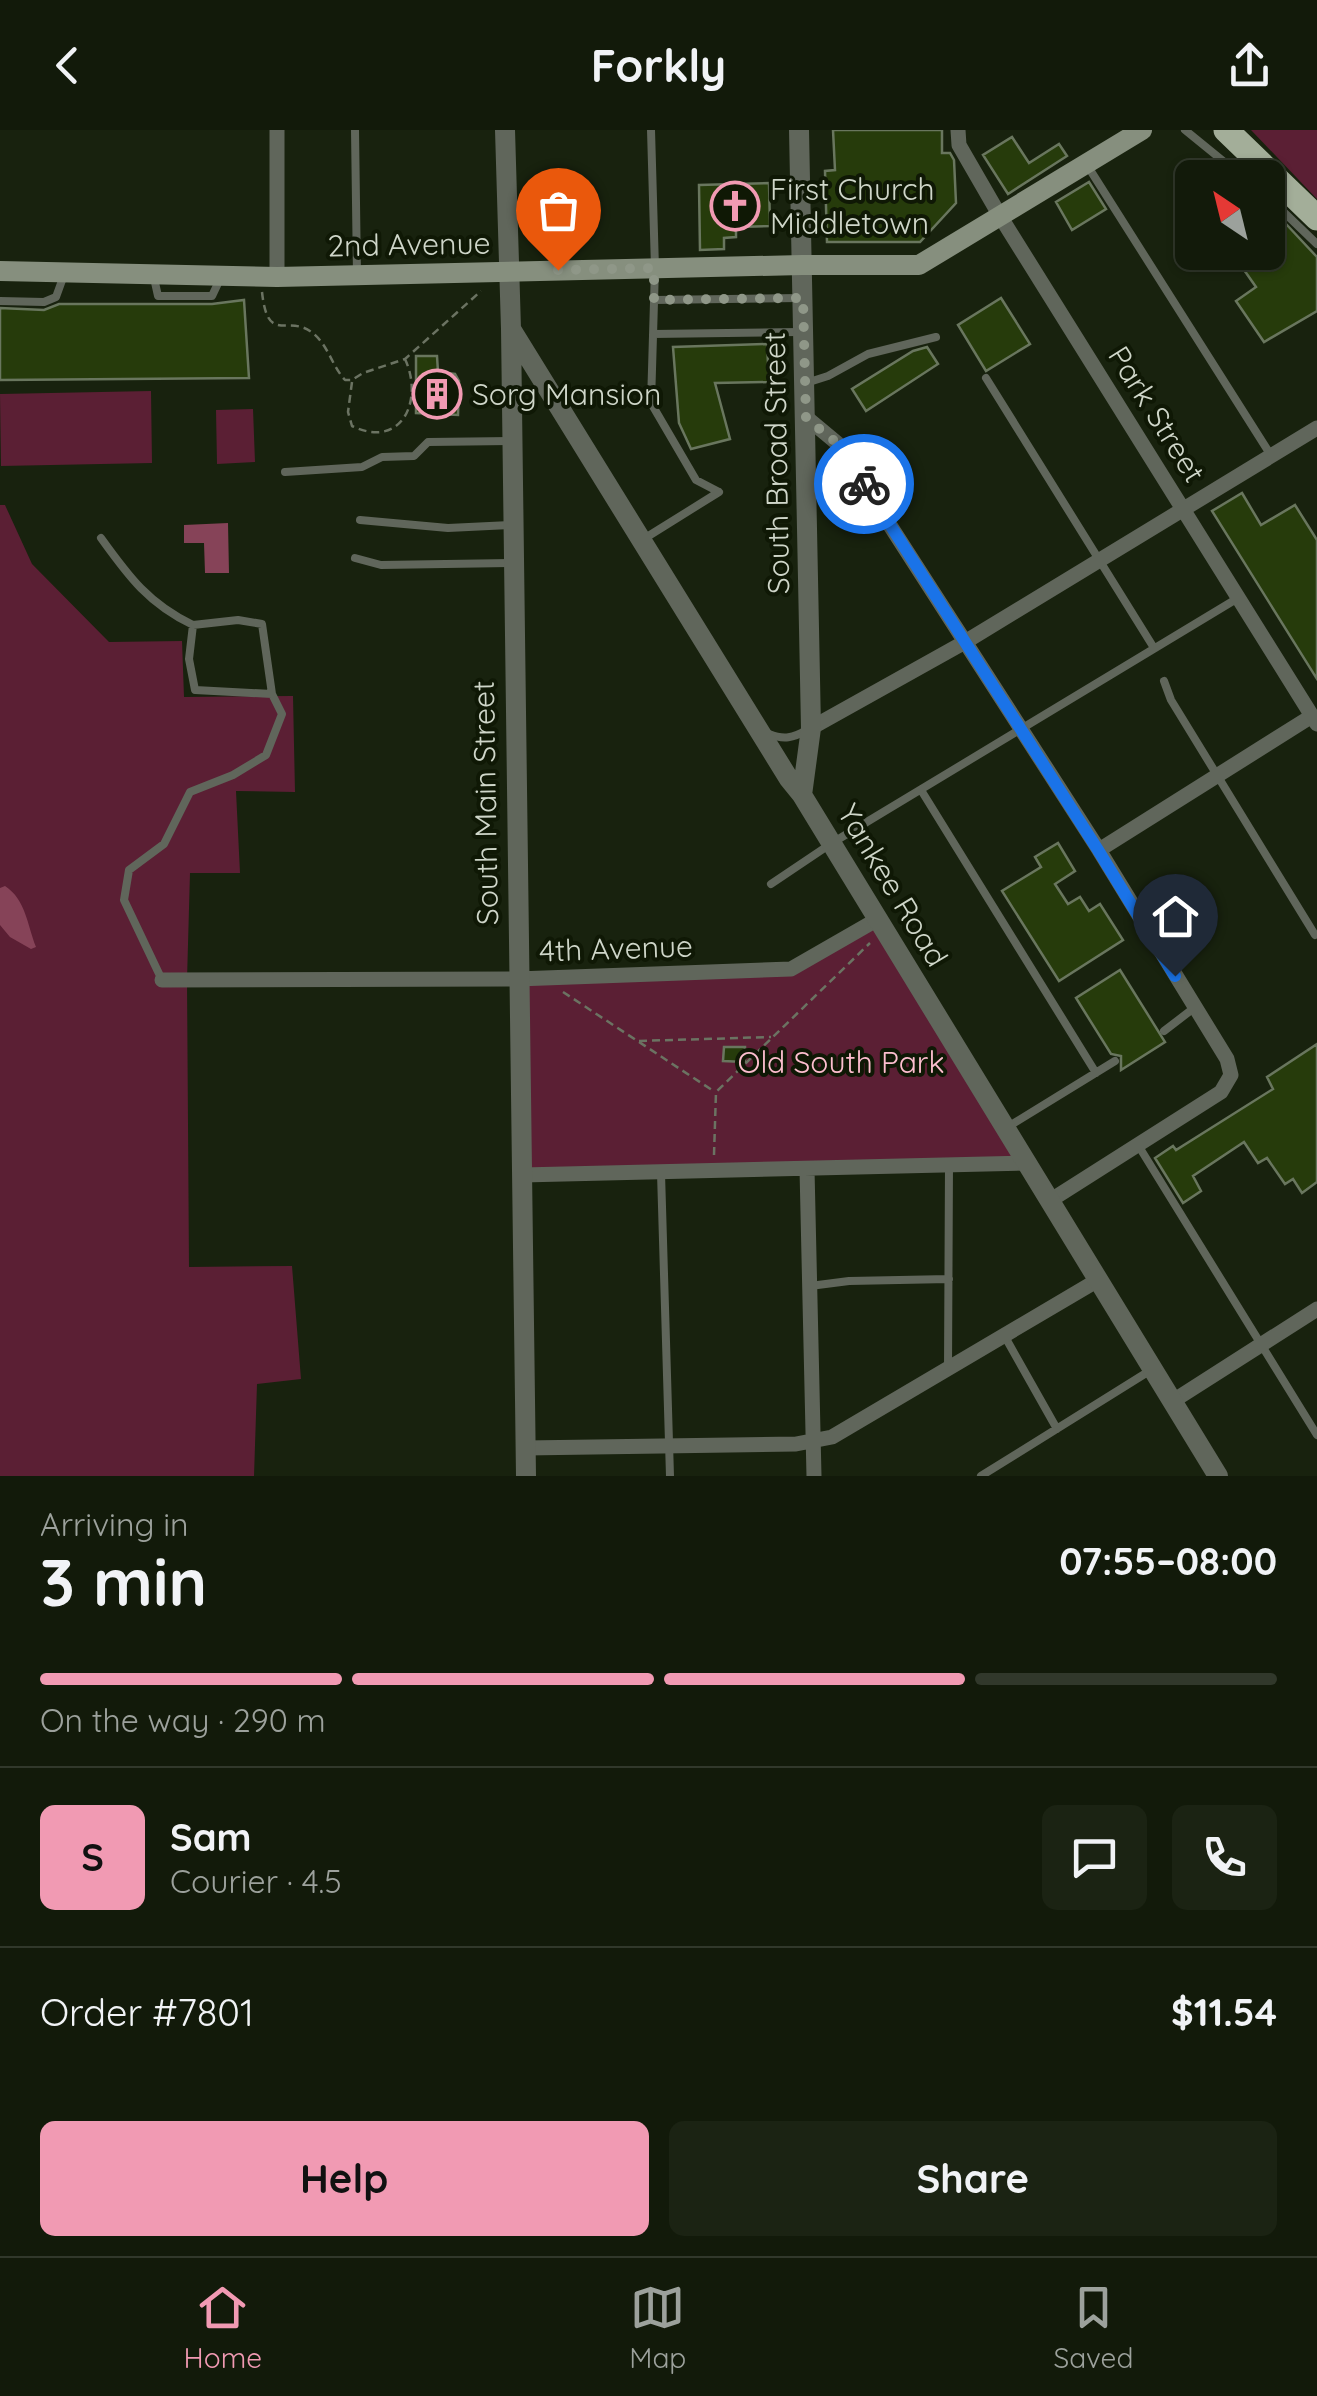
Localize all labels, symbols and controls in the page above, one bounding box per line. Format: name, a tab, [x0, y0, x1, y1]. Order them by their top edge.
text: Forkly	[591, 37, 726, 93]
icon: back	[40, 38, 95, 93]
icon: share	[1222, 38, 1277, 93]
north arrow	[1175, 160, 1285, 270]
map controls	[1175, 160, 1285, 270]
pin	[516, 168, 601, 271]
place label: First Church Middletown	[770, 170, 935, 242]
church icon: First Church Middletown	[709, 180, 761, 232]
icon: bag	[531, 183, 586, 238]
street label: 2nd Avenue	[327, 224, 491, 264]
street label: South Broad Street	[755, 331, 797, 595]
street label: Park Street	[1100, 339, 1214, 489]
building icon: Sorg Mansion	[411, 368, 463, 420]
place label: Sorg Mansion	[472, 375, 661, 413]
courier	[814, 434, 914, 534]
icon: bike	[837, 457, 892, 512]
street label: South Main Street	[464, 680, 506, 926]
street label: Yankee Road	[830, 797, 956, 973]
pin	[1133, 874, 1218, 977]
icon: home	[1148, 889, 1203, 944]
street label: 4th Avenue	[538, 926, 694, 970]
park label: Old South Park	[738, 1043, 944, 1081]
text: Arriving in	[40, 1504, 189, 1544]
text: 07:55–08:00	[1059, 1537, 1277, 1585]
text: 3 min	[40, 1541, 207, 1622]
text: On the way · 290 m	[40, 1700, 326, 1740]
button: chat	[1042, 1805, 1147, 1910]
button: phone	[1172, 1805, 1277, 1910]
text: Sam	[170, 1813, 252, 1861]
text: S	[81, 1833, 104, 1881]
text: Courier · 4.5	[170, 1861, 342, 1901]
text: Order #7801	[40, 1988, 254, 2036]
text: $11.54	[1171, 1988, 1277, 2036]
button: Help	[40, 2121, 649, 2236]
button: Share	[669, 2121, 1277, 2236]
tab: Home	[184, 2280, 262, 2375]
tab: Map	[629, 2280, 686, 2375]
tab: Saved	[1054, 2280, 1133, 2375]

